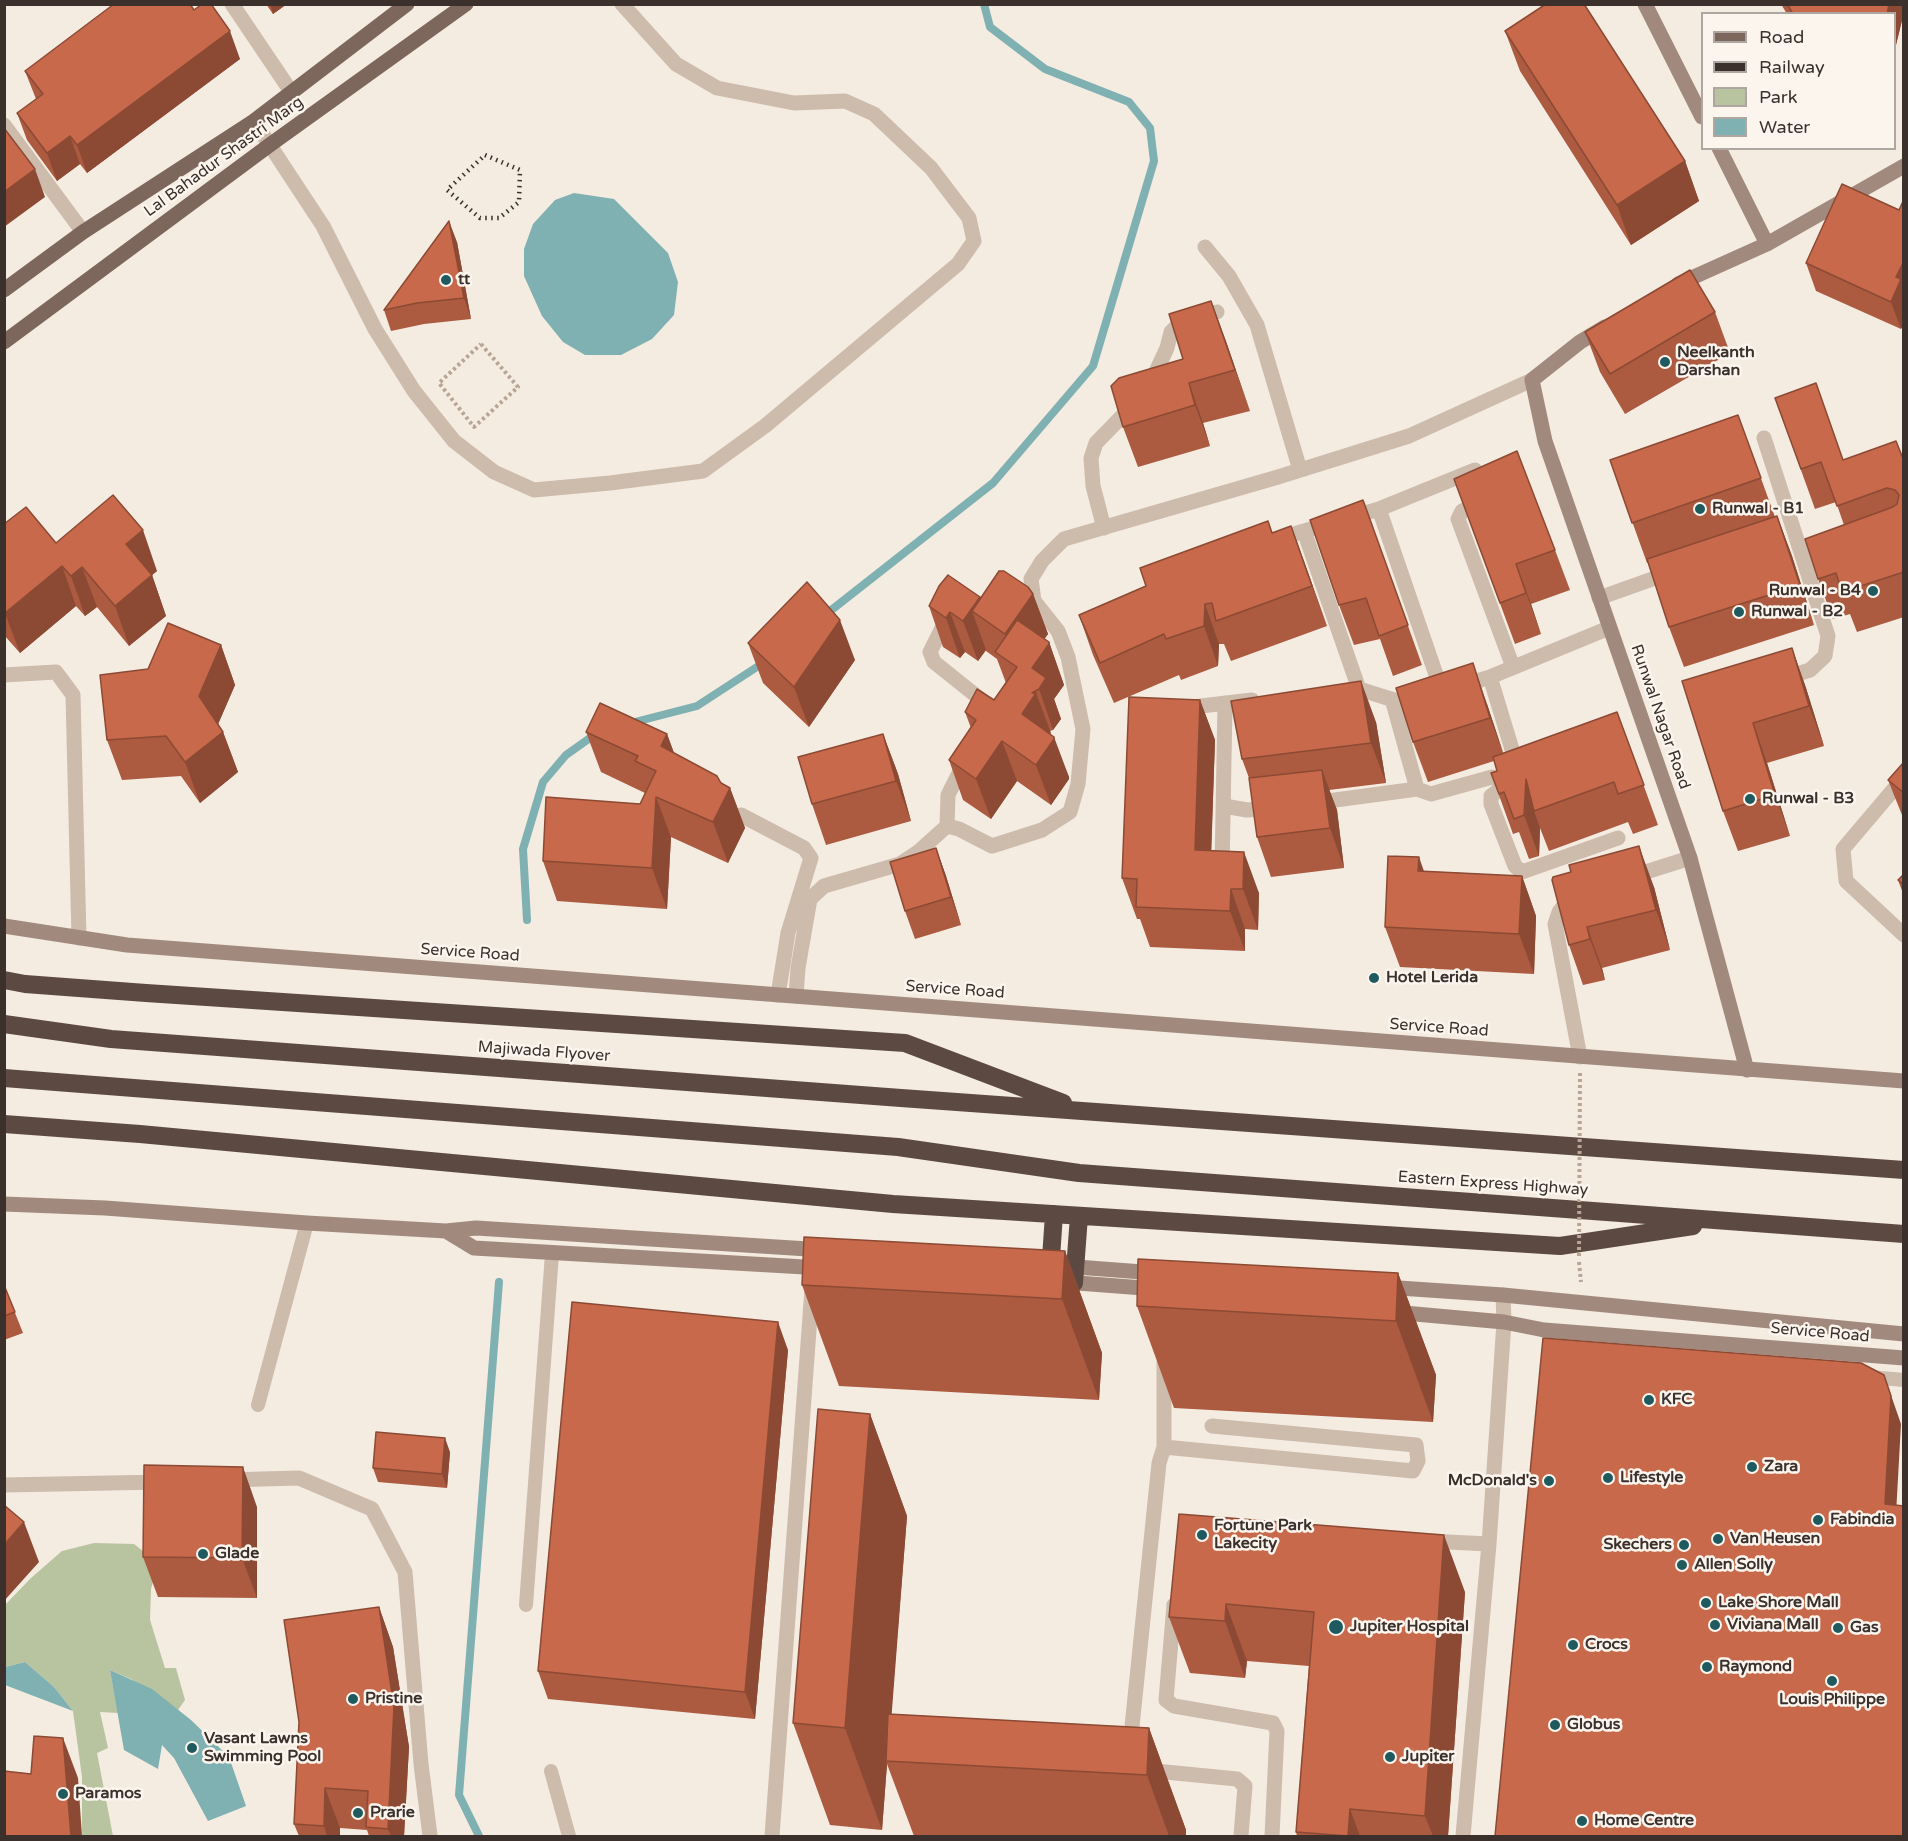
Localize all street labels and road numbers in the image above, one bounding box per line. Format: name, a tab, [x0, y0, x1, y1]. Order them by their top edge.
street label: Lal Bahadur Shastri Marg	[141, 93, 307, 221]
street label: Runwal Nagar Road	[1626, 642, 1694, 792]
street label: Service Road	[420, 940, 520, 966]
street label: Service Road	[905, 977, 1005, 1003]
street label: Service Road	[1389, 1015, 1489, 1041]
street label: Majiwada Flyover	[477, 1038, 611, 1066]
street label: Eastern Express Highway	[1397, 1168, 1589, 1200]
street label: Service Road	[1770, 1319, 1870, 1347]

